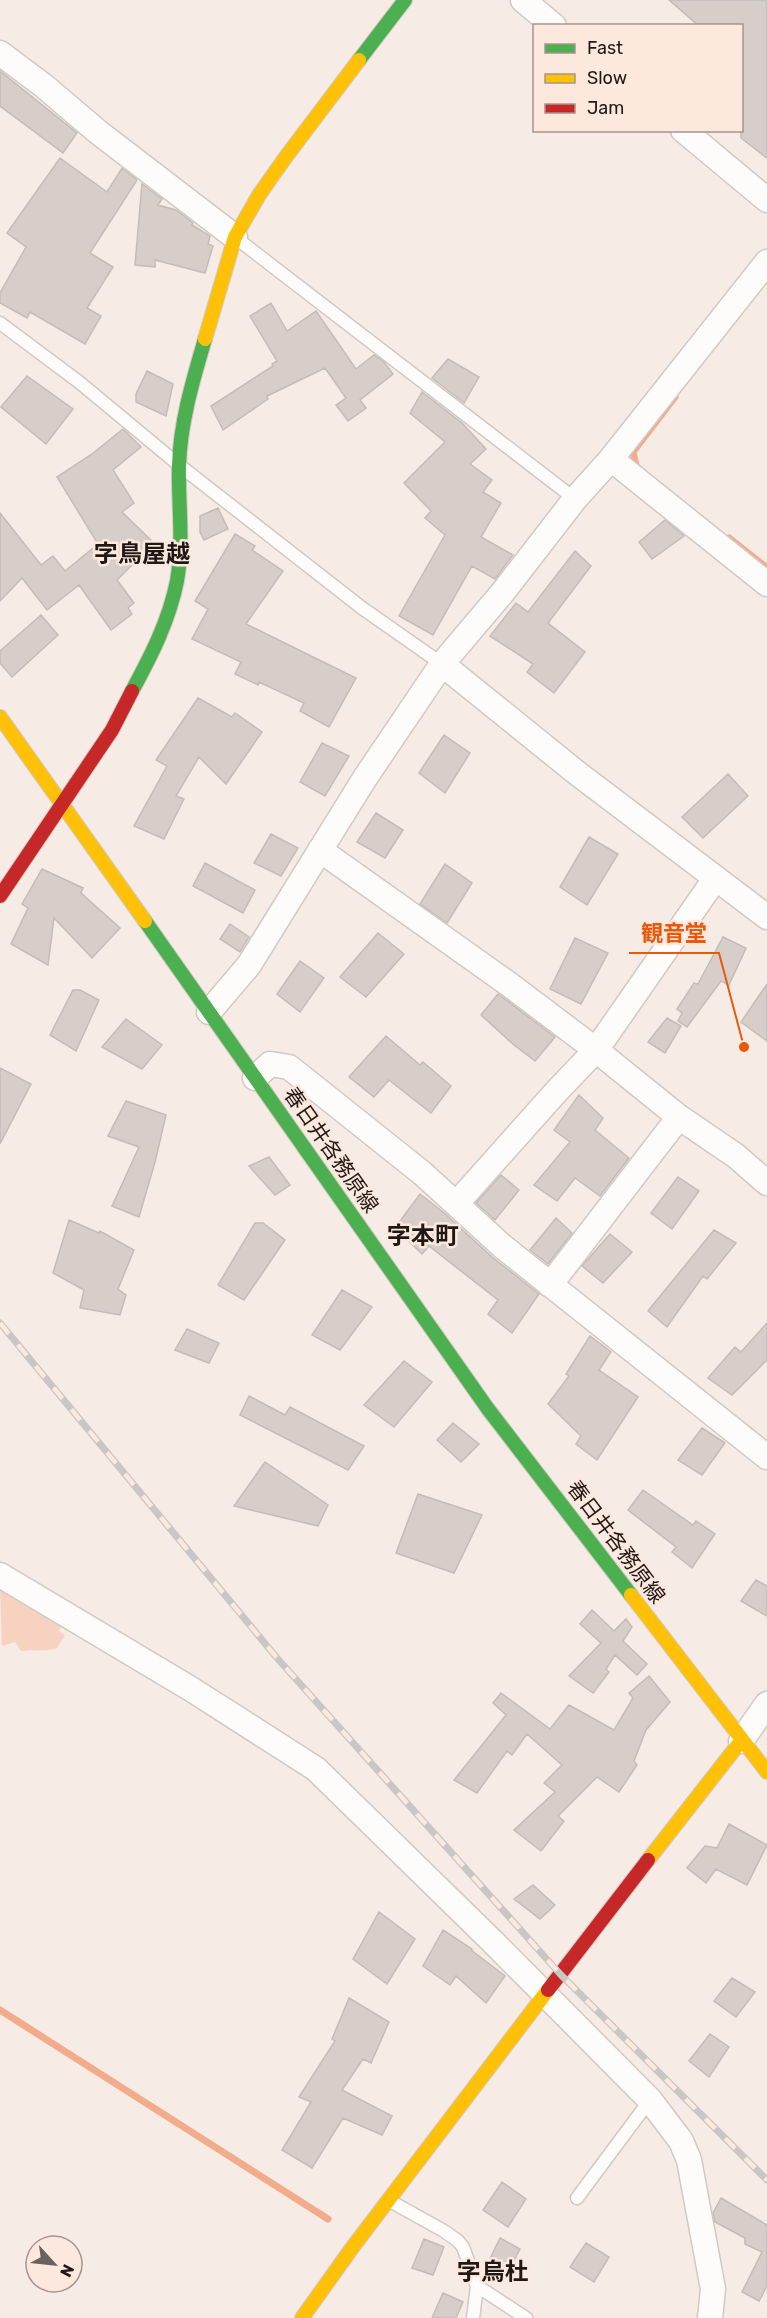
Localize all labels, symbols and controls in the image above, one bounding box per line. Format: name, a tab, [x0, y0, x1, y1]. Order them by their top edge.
legend	[533, 24, 743, 132]
text: Fast	[587, 37, 623, 59]
text: Slow	[587, 67, 627, 89]
text: Jam	[587, 97, 624, 119]
district label: 字鳥屋越	[94, 540, 190, 568]
callout: 観音堂	[629, 913, 719, 953]
text: 観音堂	[641, 920, 707, 947]
street label: 春日井各務原線	[279, 1082, 384, 1217]
district label: 字本町	[387, 1222, 459, 1250]
street label: 春日井各務原線	[562, 1475, 671, 1608]
north arrow	[24, 2234, 84, 2294]
district label: 字烏杜	[457, 2258, 529, 2286]
text: N	[56, 2261, 78, 2280]

